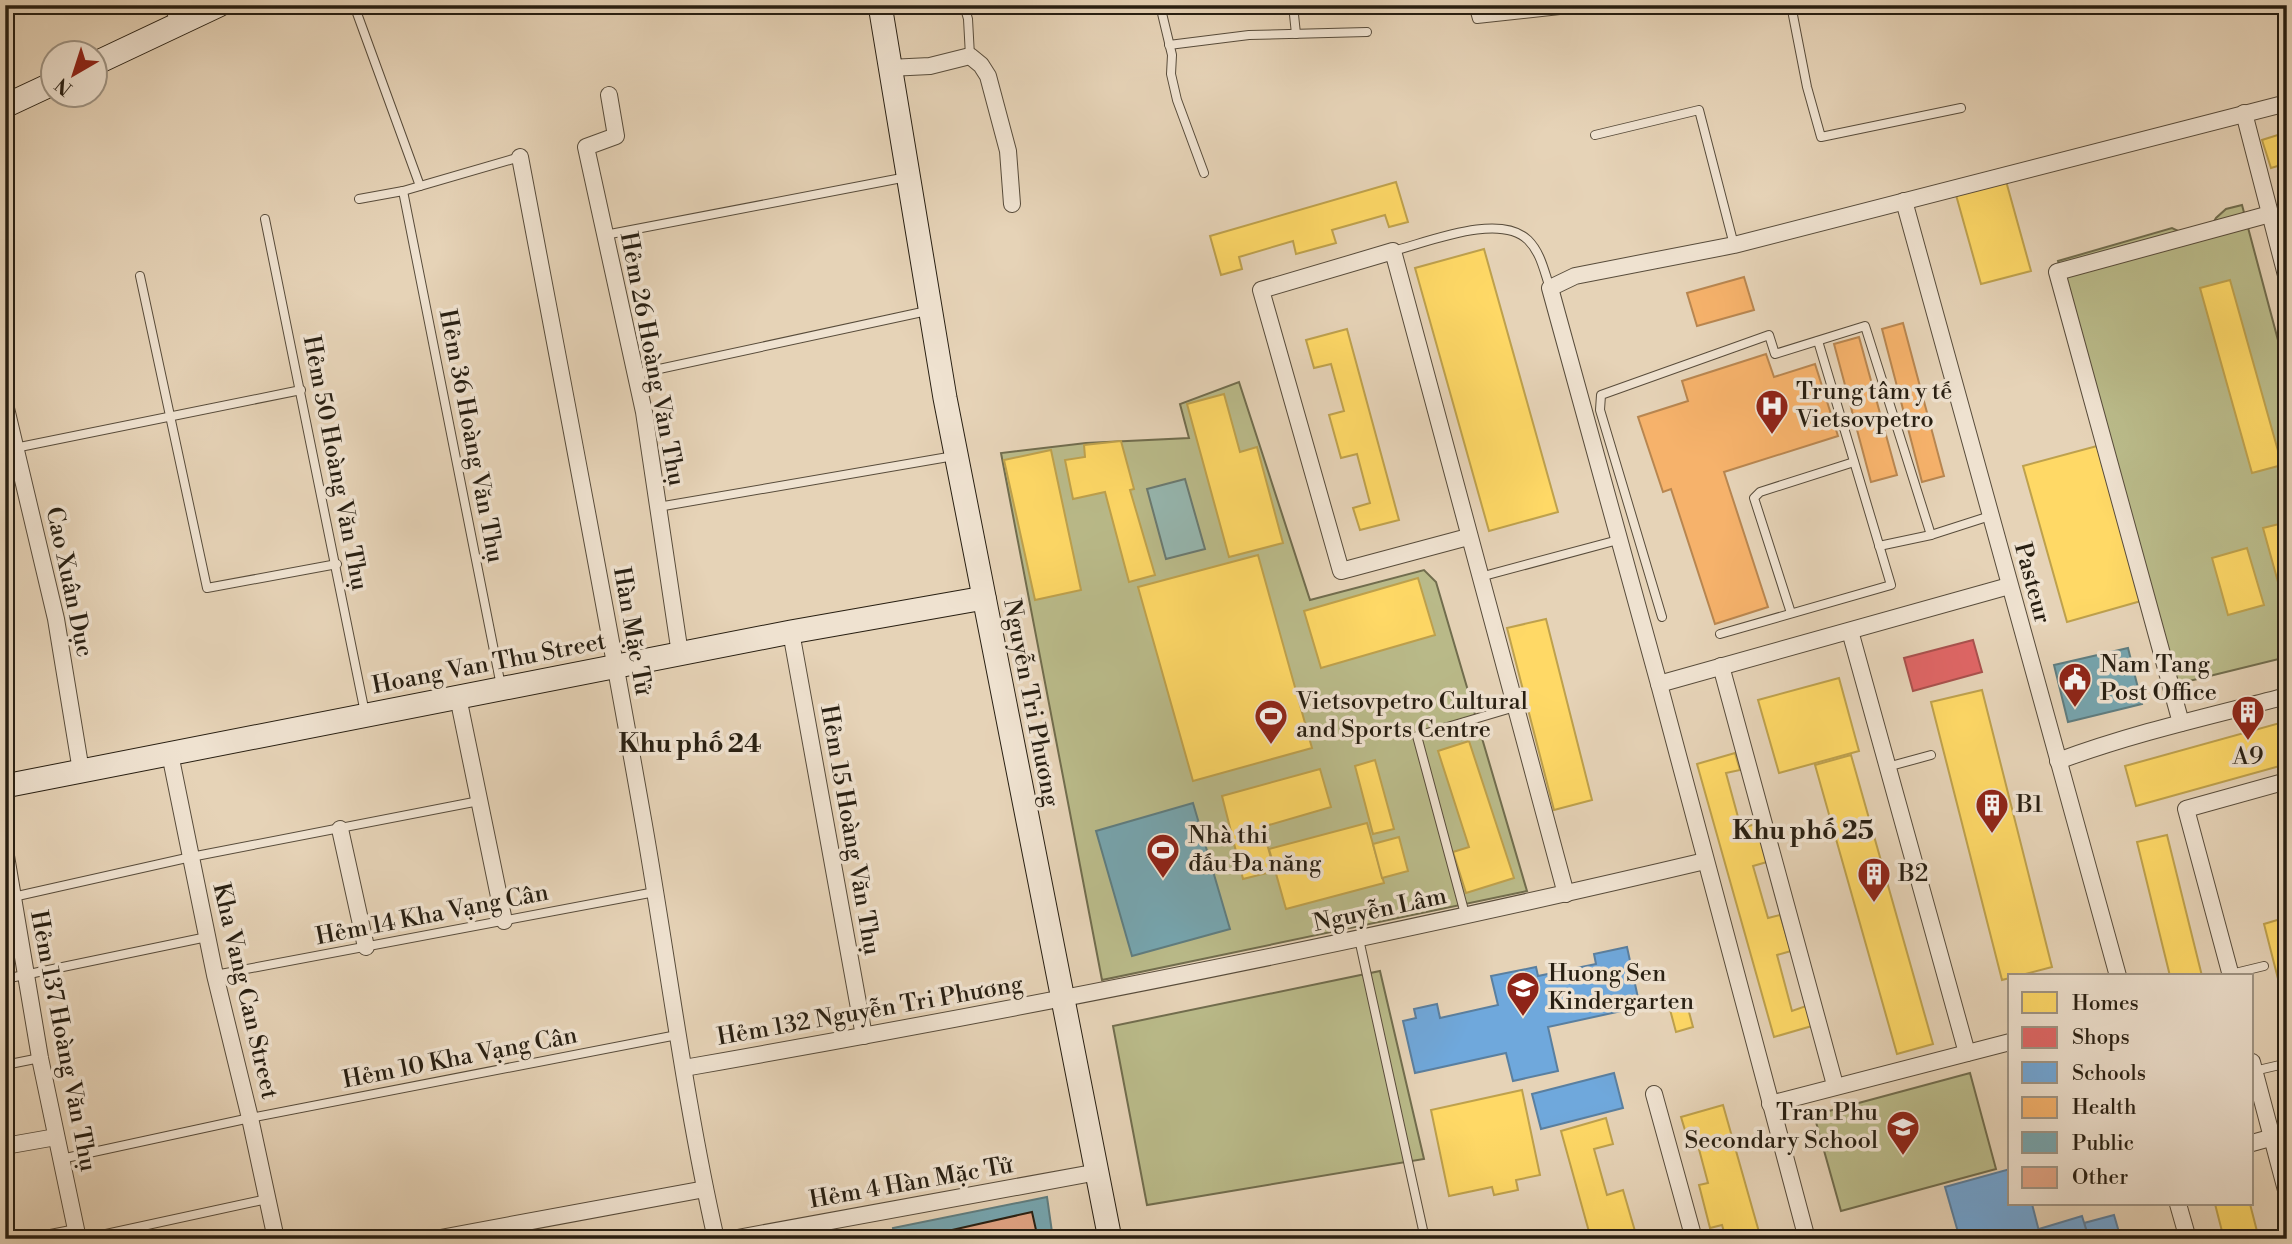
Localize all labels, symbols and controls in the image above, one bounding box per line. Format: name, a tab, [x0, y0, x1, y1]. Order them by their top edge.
north arrow	[38, 38, 108, 108]
text: N	[51, 72, 77, 100]
street label: Hẻm 26 Hoàng Văn Thụ	[613, 230, 691, 489]
street label: Hẻm 36 Hoàng Văn Thụ	[432, 307, 510, 566]
street label: Hẻm 50 Hoàng Văn Thụ	[296, 333, 374, 593]
place label: Trung tâm y tế Vietsovpetro	[1795, 377, 1952, 435]
hospital icon: Trung tâm y tế Vietsovpetro	[1753, 387, 1791, 436]
street label: Cao Xuân Dục	[38, 504, 100, 660]
street label: Pasteur	[2007, 539, 2057, 627]
street label: Hàn Mặc Tử	[606, 565, 658, 698]
street label: Nguyễn Tri Phương	[996, 597, 1066, 810]
street label: Hoang Van Thu Street	[370, 627, 609, 701]
place label: Nam Tang Post Office	[2100, 650, 2217, 708]
public building icon: Nam Tang Post Office	[2056, 660, 2094, 709]
place label: Vietsovpetro Cultural and Sports Centre	[1295, 687, 1528, 745]
building icon: A9	[2229, 693, 2267, 742]
sports icon: Vietsovpetro Cultural and Sports Centre	[1252, 697, 1290, 746]
street label: Hẻm 15 Hoàng Văn Thụ	[813, 703, 887, 958]
district label: Khu phố 24	[618, 728, 762, 760]
place label: A9	[2231, 742, 2264, 772]
building icon: B1	[1973, 786, 2011, 835]
place label: B1	[2015, 790, 2044, 820]
district label: Khu phố 25	[1732, 815, 1874, 847]
place label: Nhà thi đấu Đa năng	[1188, 821, 1322, 879]
sports icon: Nhà thi đấu Đa năng	[1144, 831, 1182, 880]
building icon: B2	[1855, 855, 1893, 904]
place label: B2	[1897, 859, 1929, 889]
street label: Hẻm 14 Kha Vạng Cân	[313, 878, 551, 952]
street label: Kha Vang Can Street	[206, 880, 285, 1102]
street label: Nguyễn Lâm	[1311, 881, 1449, 939]
street label: Hẻm 137 Hoàng Văn Thụ	[23, 908, 103, 1174]
place label: Huong Sen Kindergarten	[1548, 959, 1694, 1017]
street label: Hẻm 132 Nguyễn Tri Phương	[715, 969, 1026, 1053]
school or university icon: Huong Sen Kindergarten	[1504, 969, 1542, 1018]
legend	[2008, 974, 2254, 1206]
text: Homes	[2072, 991, 2139, 1017]
street label: Hẻm 10 Kha Vạng Cân	[340, 1021, 580, 1095]
text: Shops	[2072, 1025, 2130, 1051]
text: Schools	[2072, 1061, 2146, 1087]
text: Health	[2072, 1095, 2137, 1121]
place label: Tran Phu Secondary School	[1684, 1098, 1878, 1156]
school or university icon: Tran Phu Secondary School	[1884, 1108, 1922, 1157]
text: Public	[2072, 1131, 2134, 1157]
street label: Hẻm 4 Hàn Mặc Tử	[807, 1150, 1015, 1216]
text: Other	[2072, 1165, 2128, 1191]

